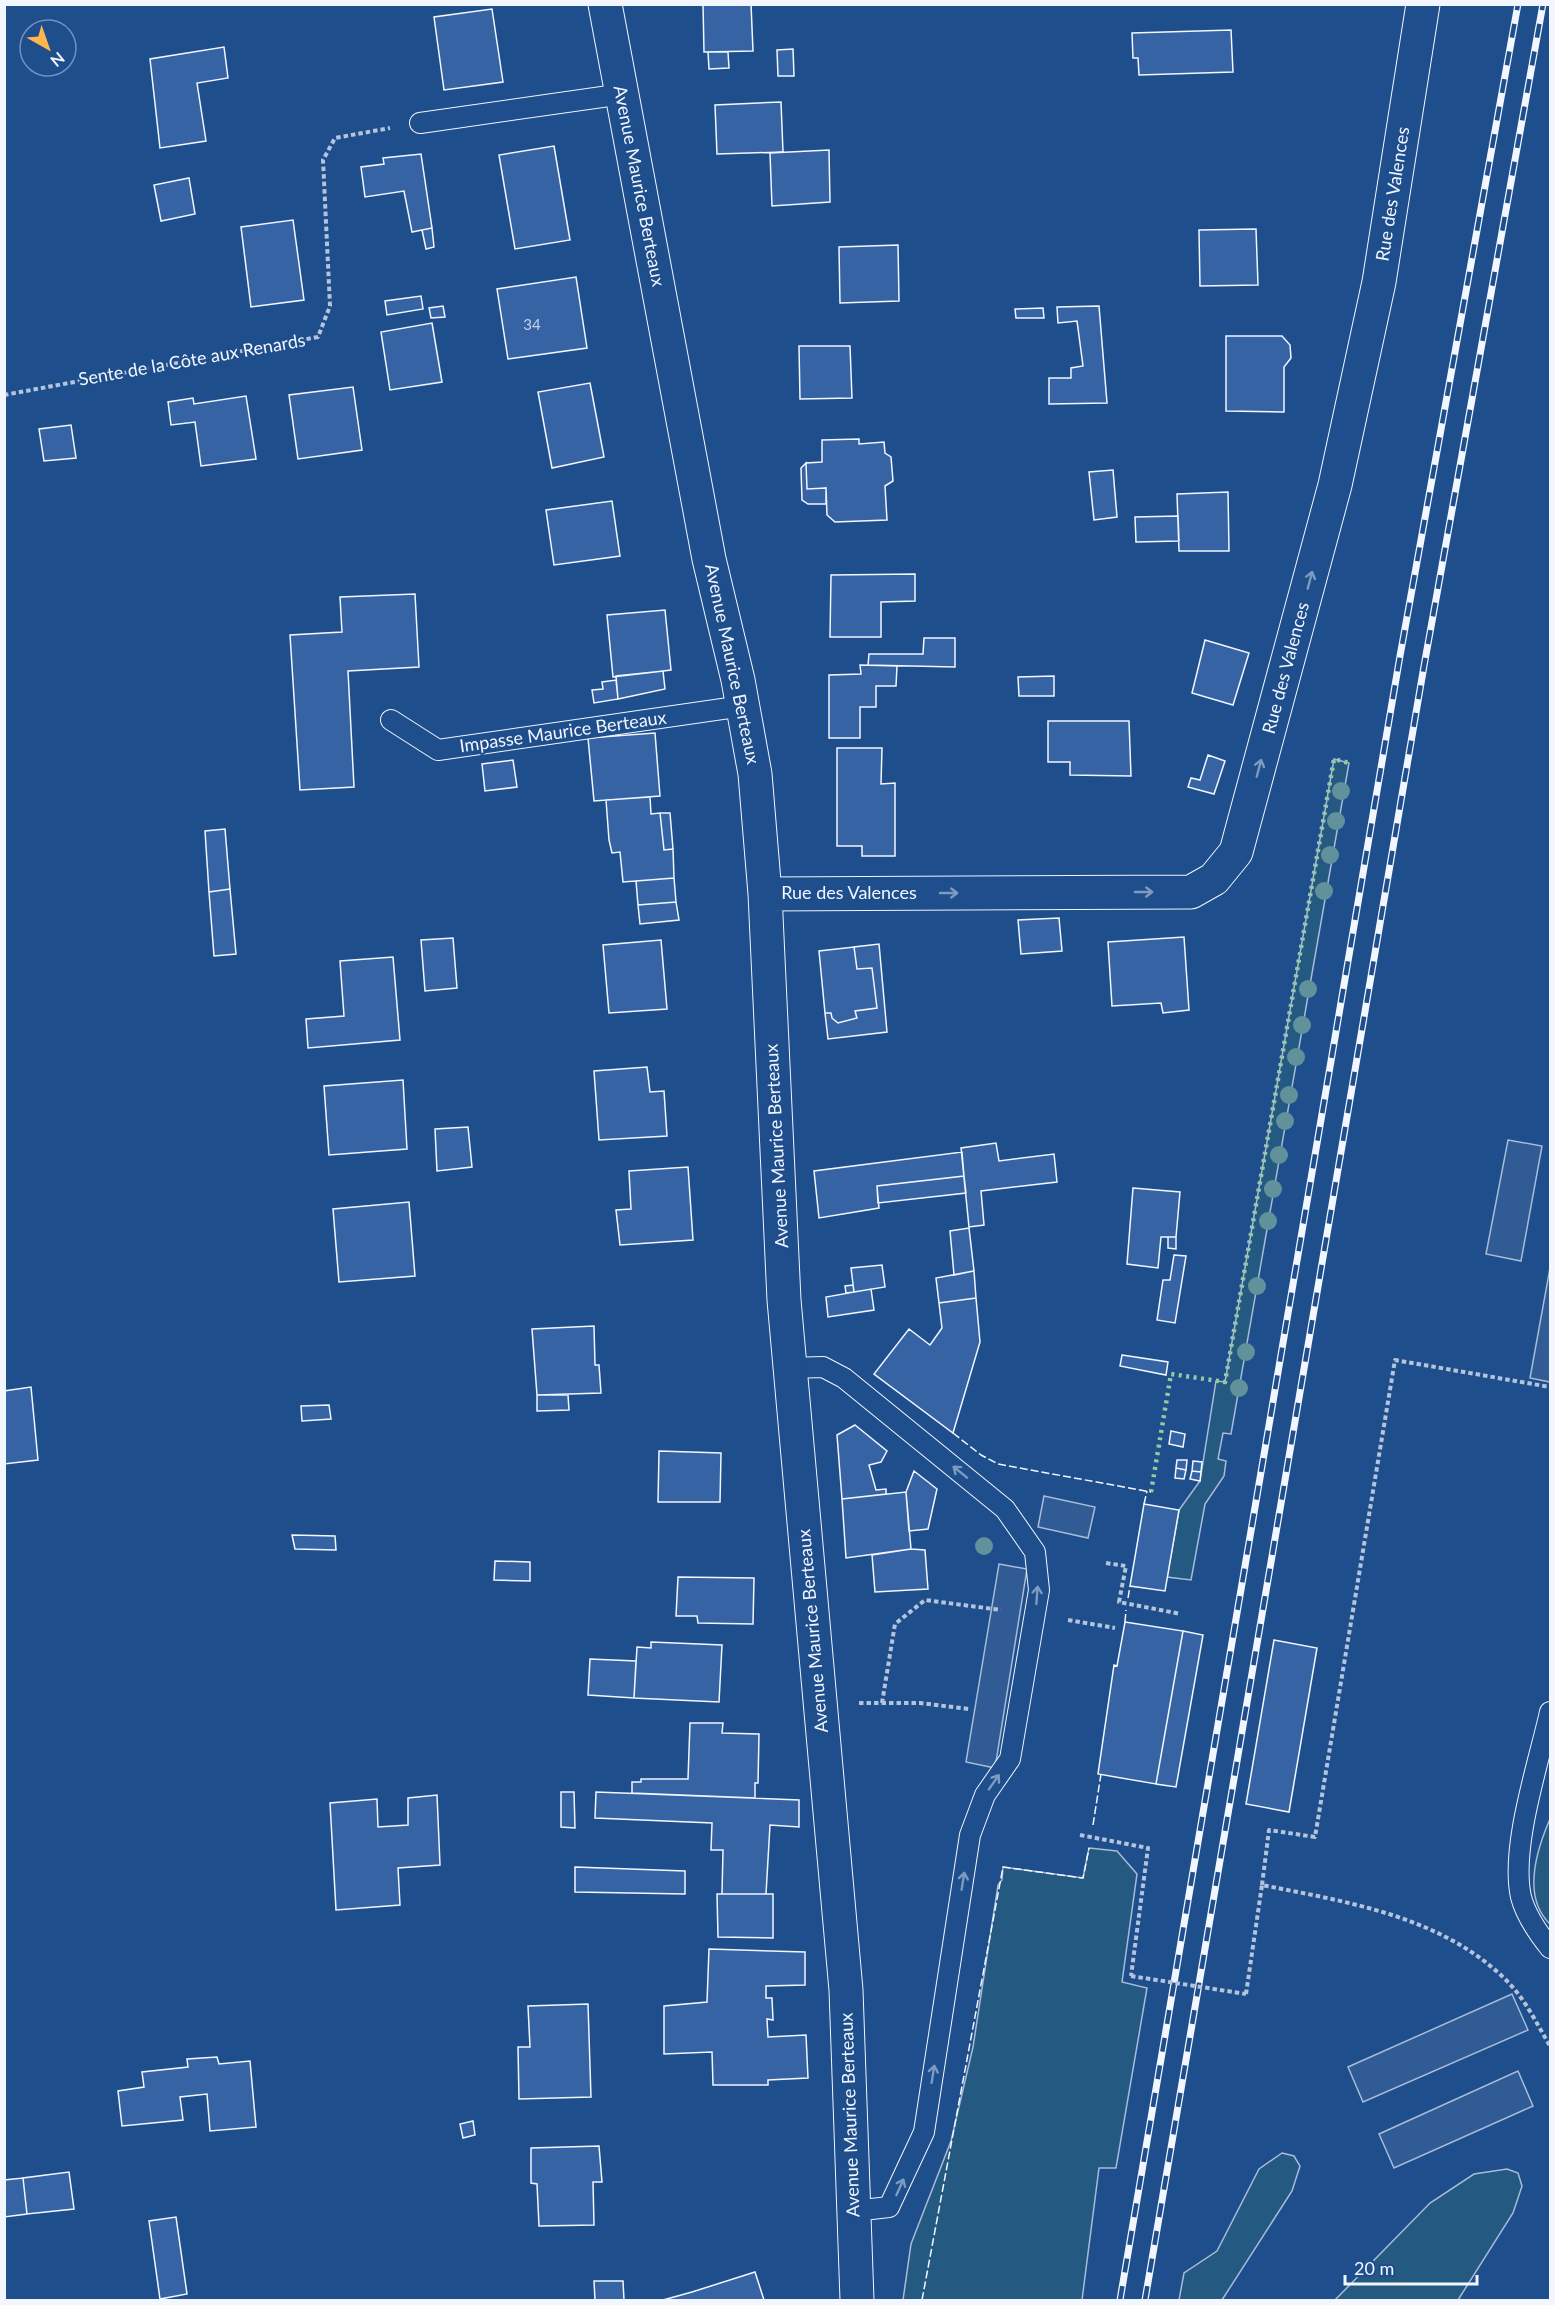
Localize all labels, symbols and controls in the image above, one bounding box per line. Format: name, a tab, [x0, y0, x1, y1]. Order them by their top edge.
north arrow	[18, 18, 78, 78]
text: N	[47, 49, 69, 71]
street label: Avenue Maurice Berteaux	[610, 83, 670, 288]
street label: Rue des Valences	[1371, 125, 1414, 263]
house number: 34	[523, 315, 541, 333]
street label: Sente de la Côte aux Renards	[77, 328, 307, 390]
street label: Avenue Maurice Berteaux	[701, 562, 765, 766]
one-way arrow	[1304, 571, 1316, 590]
street label: Rue des Valences	[1257, 599, 1313, 736]
street label: Impasse Maurice Berteaux	[458, 706, 668, 756]
one-way arrow	[1253, 759, 1265, 778]
street label: Rue des Valences	[781, 881, 917, 903]
one-way arrow	[939, 887, 959, 899]
one-way arrow	[1134, 887, 1154, 898]
street label: Avenue Maurice Berteaux	[760, 1043, 792, 1249]
one-way arrow	[952, 1465, 968, 1478]
street label: Avenue Maurice Berteaux	[792, 1528, 832, 1734]
one-way arrow	[1032, 1585, 1043, 1605]
one-way arrow	[988, 1774, 1000, 1791]
one-way arrow	[958, 1872, 969, 1892]
street label: Avenue Maurice Berteaux	[834, 2012, 864, 2218]
one-way arrow	[928, 2065, 939, 2084]
one-way arrow	[895, 2178, 907, 2196]
scale bar	[1345, 2248, 1477, 2286]
text: 20 m	[1354, 2257, 1394, 2279]

